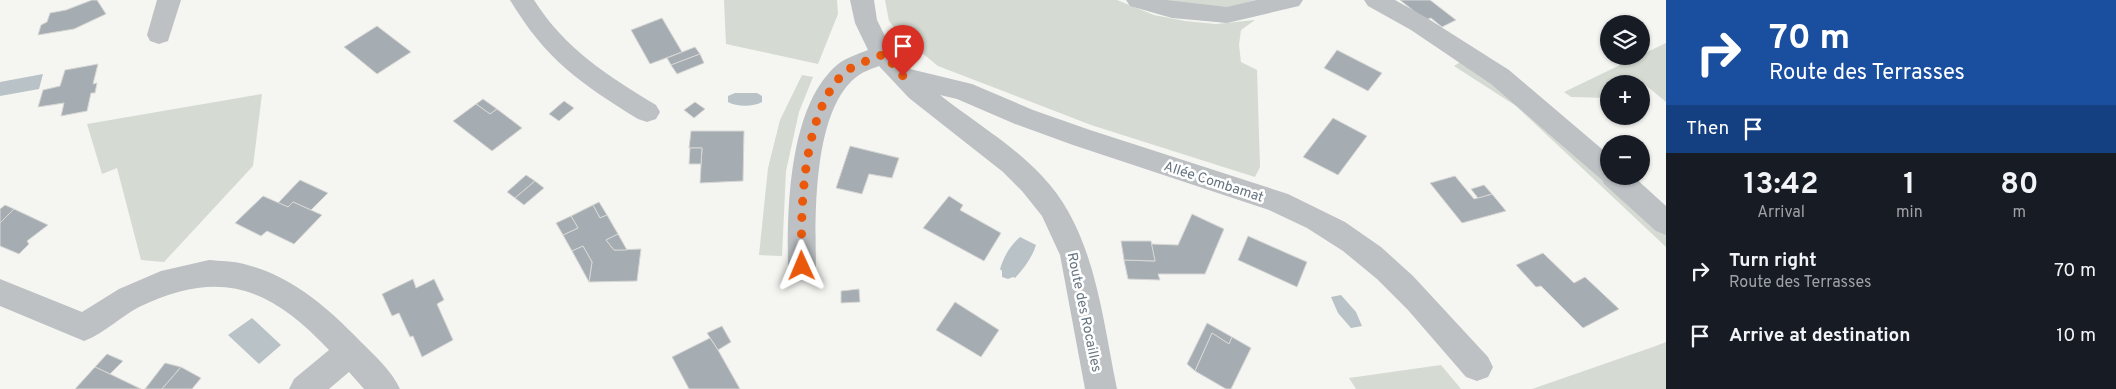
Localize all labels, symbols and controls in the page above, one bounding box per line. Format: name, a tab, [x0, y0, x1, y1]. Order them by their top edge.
map controls	[1600, 15, 1650, 185]
button: layers	[1600, 15, 1650, 65]
text: 70 m	[1769, 17, 1850, 61]
icon: right	[1686, 20, 1751, 85]
pin	[882, 25, 924, 76]
icon: arrive	[889, 32, 917, 60]
text: Route des Terrasses	[1769, 60, 1965, 87]
button: +	[1600, 75, 1650, 125]
icon: arrive	[1739, 115, 1767, 143]
text: Then	[1686, 117, 1729, 141]
button: −	[1600, 135, 1650, 185]
street label: Allée Combamat	[1161, 158, 1266, 207]
text: 13:42	[1744, 167, 1818, 204]
text: 1	[1903, 167, 1915, 204]
text: 80	[2000, 167, 2038, 204]
text: Arrival	[1757, 203, 1805, 223]
text: min	[1896, 203, 1923, 223]
text: m	[2013, 203, 2026, 223]
position arrow	[775, 239, 827, 291]
text: Turn right	[1729, 249, 1817, 273]
street label: Route des Rocailles	[1063, 251, 1105, 374]
icon: right	[1686, 257, 1714, 285]
text: 70 m	[2054, 259, 2096, 283]
text: Route des Terrasses	[1729, 273, 1871, 293]
icon: arrive	[1686, 322, 1714, 350]
text: Arrive at destination	[1729, 324, 1910, 348]
text: 10 m	[2056, 324, 2096, 348]

